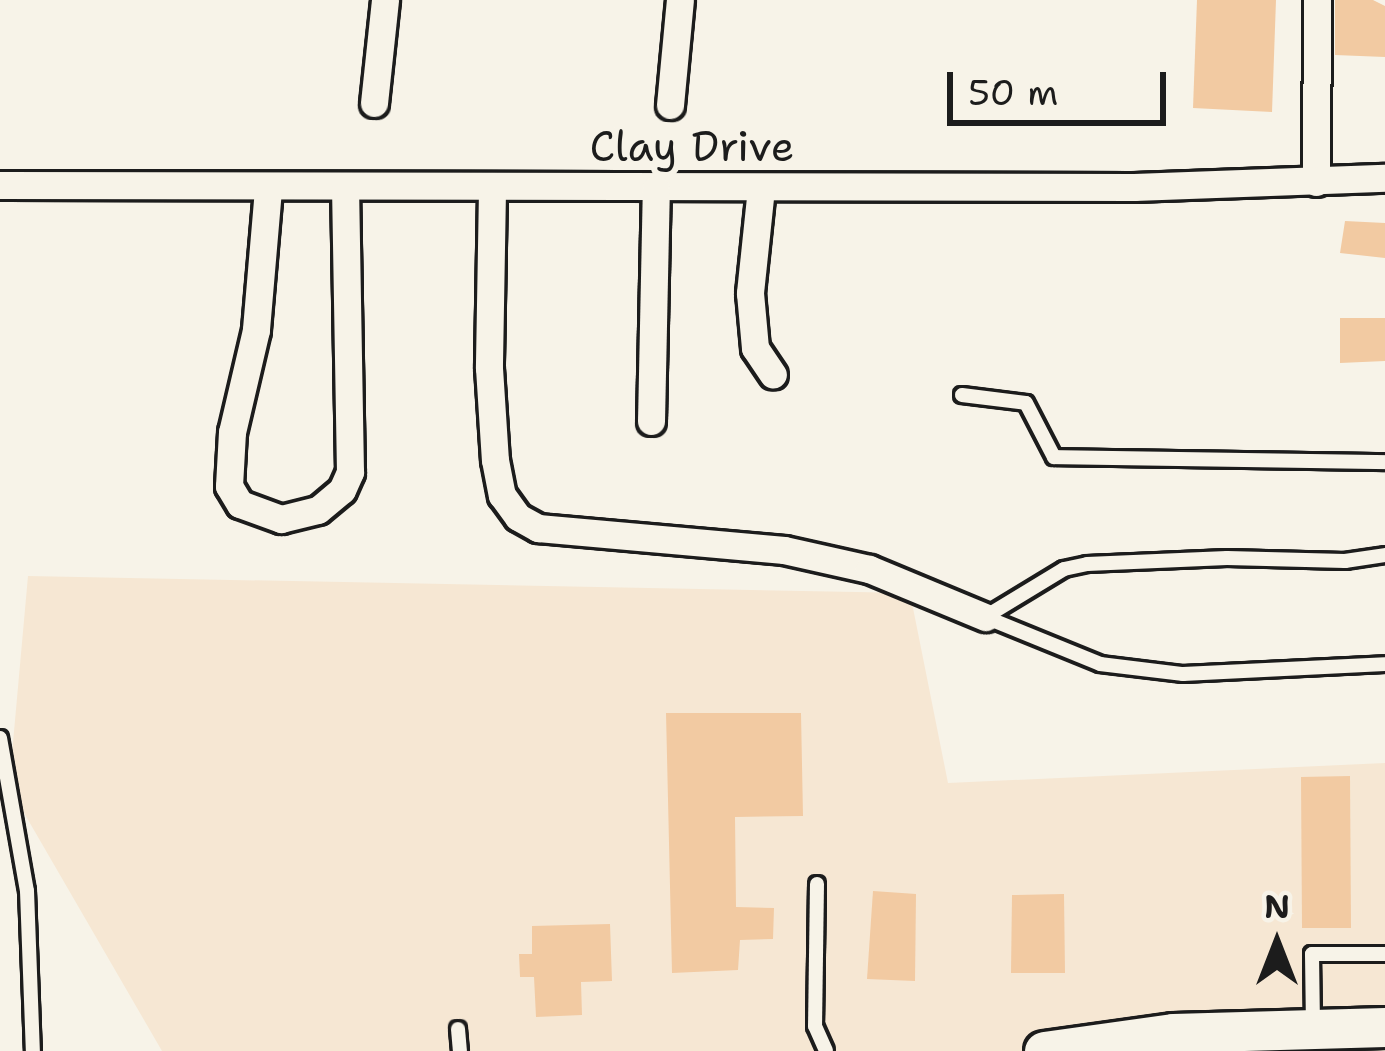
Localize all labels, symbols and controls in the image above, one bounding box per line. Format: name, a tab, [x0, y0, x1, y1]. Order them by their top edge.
scale bar	[953, 48, 1172, 122]
text: 50 m	[968, 68, 1058, 117]
street label: Clay Drive	[589, 121, 795, 171]
north arrow	[1217, 883, 1337, 1003]
text: N	[1264, 884, 1290, 929]

